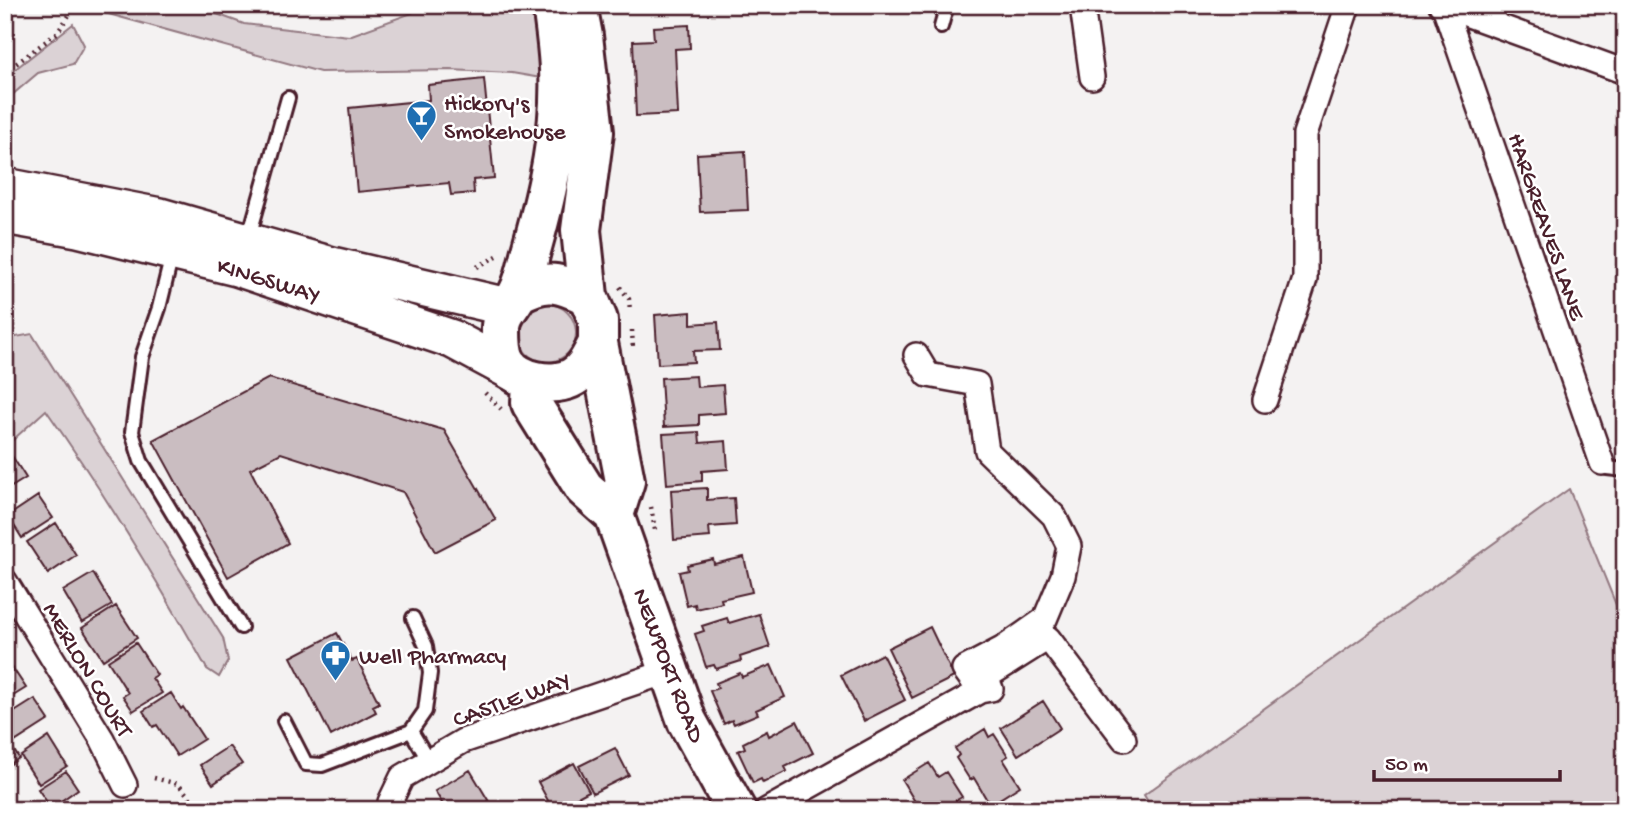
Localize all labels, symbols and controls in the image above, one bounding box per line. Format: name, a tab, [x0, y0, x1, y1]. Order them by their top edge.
place label: Hickory's Smokehouse	[444, 91, 566, 148]
bar icon: Hickory's Smokehouse	[404, 99, 438, 143]
street label: HARGREAVES LANE	[1499, 130, 1591, 325]
street label: KINGSWAY	[213, 253, 323, 312]
street label: NEWPORT ROAD	[624, 585, 710, 748]
street label: MERLON COURT	[34, 598, 138, 745]
pharmacy icon: Well Pharmacy	[319, 638, 353, 682]
place label: Well Pharmacy	[359, 644, 507, 673]
street label: CASTLE WAY	[450, 667, 575, 736]
scale bar	[1374, 738, 1560, 782]
text: 50 m	[1385, 754, 1428, 779]

